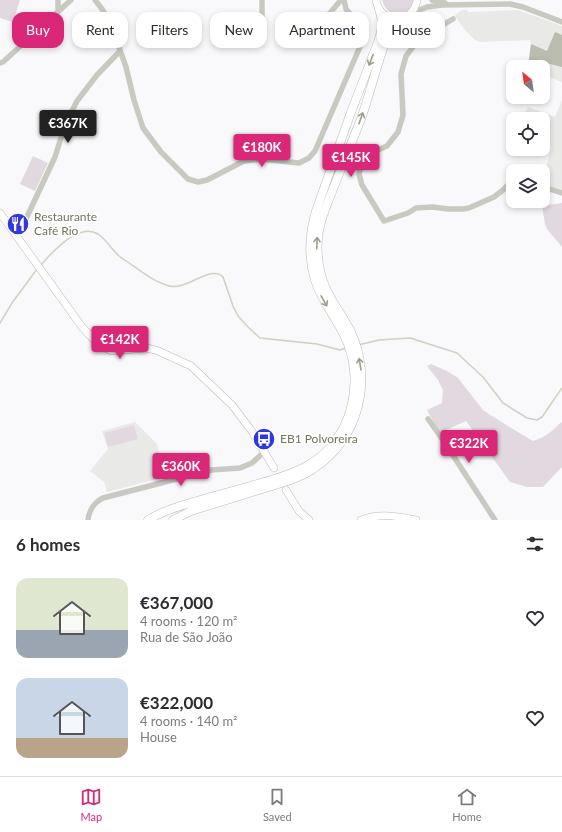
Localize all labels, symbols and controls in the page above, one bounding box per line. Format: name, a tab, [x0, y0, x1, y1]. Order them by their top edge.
chip: Buy	[12, 12, 64, 48]
chip: Rent	[72, 12, 128, 48]
chip: Filters	[136, 12, 202, 48]
chip: New	[210, 12, 267, 48]
chip: Apartment	[275, 12, 369, 48]
chip: House	[377, 12, 445, 48]
one-way arrow	[366, 54, 374, 66]
north arrow	[506, 60, 550, 104]
map controls	[506, 60, 550, 208]
pin: €367K	[40, 110, 96, 144]
one-way arrow	[357, 112, 365, 124]
button: locate	[506, 112, 550, 156]
text: €367K	[48, 115, 88, 131]
pin: €180K	[234, 134, 290, 168]
text: €180K	[242, 139, 282, 155]
pin: €145K	[323, 144, 379, 178]
text: €145K	[331, 149, 371, 165]
button: layers	[506, 164, 550, 208]
place label: Restaurante Café Rio	[34, 209, 97, 238]
restaurant icon: Restaurante Café Rio	[5, 211, 31, 237]
one-way arrow	[314, 237, 321, 250]
one-way arrow	[321, 294, 328, 306]
pin: €142K	[92, 326, 148, 360]
text: €142K	[100, 331, 140, 347]
one-way arrow	[356, 358, 364, 371]
bus stop icon: EB1 Polvoreira	[251, 426, 277, 452]
pin: €322K	[441, 430, 497, 464]
place label: EB1 Polvoreira	[280, 431, 358, 446]
text: €322K	[449, 435, 489, 451]
pin: €360K	[153, 453, 209, 487]
text: €360K	[161, 458, 201, 474]
icon: filters	[524, 533, 546, 555]
text: 6 homes	[16, 534, 80, 555]
text: €367,000	[140, 592, 213, 613]
icon: home	[48, 594, 96, 642]
icon: heart	[524, 607, 546, 629]
text: 4 rooms · 120 m²	[140, 613, 237, 629]
text: Rua de São João	[140, 629, 233, 645]
text: €322,000	[140, 692, 213, 713]
icon: home	[48, 694, 96, 742]
icon: heart	[524, 707, 546, 729]
text: 4 rooms · 140 m²	[140, 713, 237, 729]
text: House	[140, 729, 177, 745]
tab: Map	[80, 786, 102, 823]
tab: Saved	[263, 786, 292, 823]
tab: Home	[452, 786, 482, 823]

